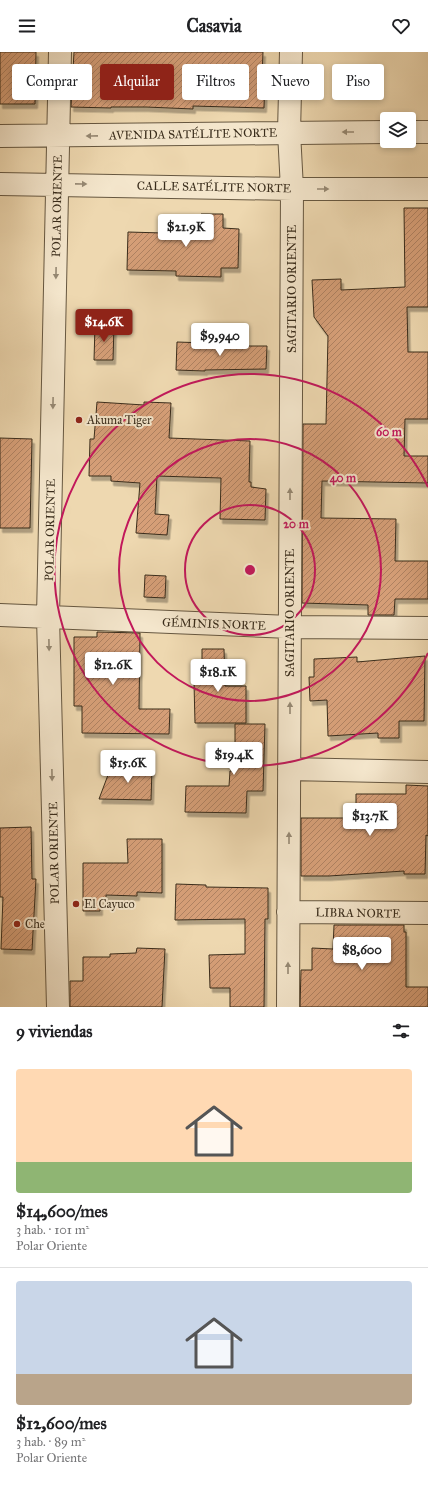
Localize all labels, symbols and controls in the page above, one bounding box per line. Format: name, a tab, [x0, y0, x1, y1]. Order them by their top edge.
icon: menu	[16, 15, 38, 37]
text: Casavia	[186, 15, 242, 37]
icon: heart	[390, 15, 412, 37]
chip: Comprar	[12, 64, 92, 100]
chip: Alquilar	[100, 64, 174, 100]
chip: Filtros	[182, 64, 249, 100]
chip: Nuevo	[257, 64, 324, 100]
chip: Piso	[332, 64, 384, 100]
map controls	[380, 112, 416, 148]
button: layers	[380, 112, 416, 148]
street label: AVENIDA SATÉLITE NORTE	[108, 124, 278, 142]
one-way arrow	[341, 129, 354, 135]
one-way arrow	[85, 133, 98, 139]
street label: POLAR ORIENTE	[49, 154, 65, 257]
street label: CALLE SATÉLITE NORTE	[137, 177, 292, 195]
one-way arrow	[75, 181, 87, 188]
one-way arrow	[317, 186, 330, 192]
pin: $21.9K	[153, 214, 219, 248]
text: $21.9K	[167, 219, 205, 235]
street label: SAGITARIO ORIENTE	[285, 225, 299, 353]
one-way arrow	[53, 267, 59, 280]
pin: $14.6K	[71, 309, 137, 343]
text: $14.6K	[84, 314, 124, 330]
pin: $9,940	[187, 323, 253, 357]
text: $9,940	[200, 328, 240, 344]
one-way arrow	[50, 397, 56, 410]
place label: Akuma Tiger	[86, 413, 152, 428]
marker: Akuma Tiger	[74, 415, 84, 425]
text: 60 m	[376, 425, 403, 439]
text: 40 m	[330, 471, 357, 486]
street label: POLAR ORIENTE	[42, 478, 58, 581]
one-way arrow	[287, 487, 293, 500]
text: 20 m	[283, 517, 310, 531]
street label: SAGITARIO ORIENTE	[283, 549, 297, 677]
centre of rings	[243, 563, 257, 577]
street label: GÉMINIS NORTE	[162, 613, 267, 633]
one-way arrow	[46, 639, 52, 652]
pin: $12.6K	[80, 652, 146, 686]
text: $12.6K	[94, 657, 132, 673]
pin: $18.1K	[185, 659, 251, 693]
text: $18.1K	[200, 664, 236, 680]
one-way arrow	[287, 701, 293, 714]
pin: $19.4K	[201, 742, 267, 776]
text: $19.4K	[214, 747, 254, 763]
pin: $15.6K	[95, 750, 161, 784]
text: $15.6K	[109, 755, 147, 771]
one-way arrow	[49, 769, 55, 782]
street label: POLAR ORIENTE	[46, 801, 62, 904]
pin: $13.7K	[337, 803, 403, 837]
text: $13.7K	[352, 808, 388, 824]
one-way arrow	[286, 831, 292, 844]
place label: El Cayuco	[84, 897, 135, 911]
marker: El Cayuco	[71, 899, 81, 909]
street label: LIBRA NORTE	[315, 905, 401, 921]
place label: Che	[25, 917, 45, 931]
marker: Che	[12, 919, 22, 929]
pin: $8,600	[329, 937, 395, 971]
text: $8,600	[342, 942, 382, 958]
one-way arrow	[285, 961, 291, 974]
icon: filters	[390, 1020, 412, 1042]
text: 9 viviendas	[16, 1021, 93, 1042]
icon: home	[178, 1095, 250, 1167]
text: $14,600/mes	[16, 1201, 108, 1222]
text: 3 hab. · 101 m²	[16, 1222, 89, 1238]
text: Polar Oriente	[16, 1238, 87, 1254]
icon: home	[178, 1307, 250, 1379]
text: $12,600/mes	[16, 1413, 107, 1434]
text: 3 hab. · 89 m²	[16, 1434, 86, 1450]
text: Polar Oriente	[16, 1450, 87, 1466]

